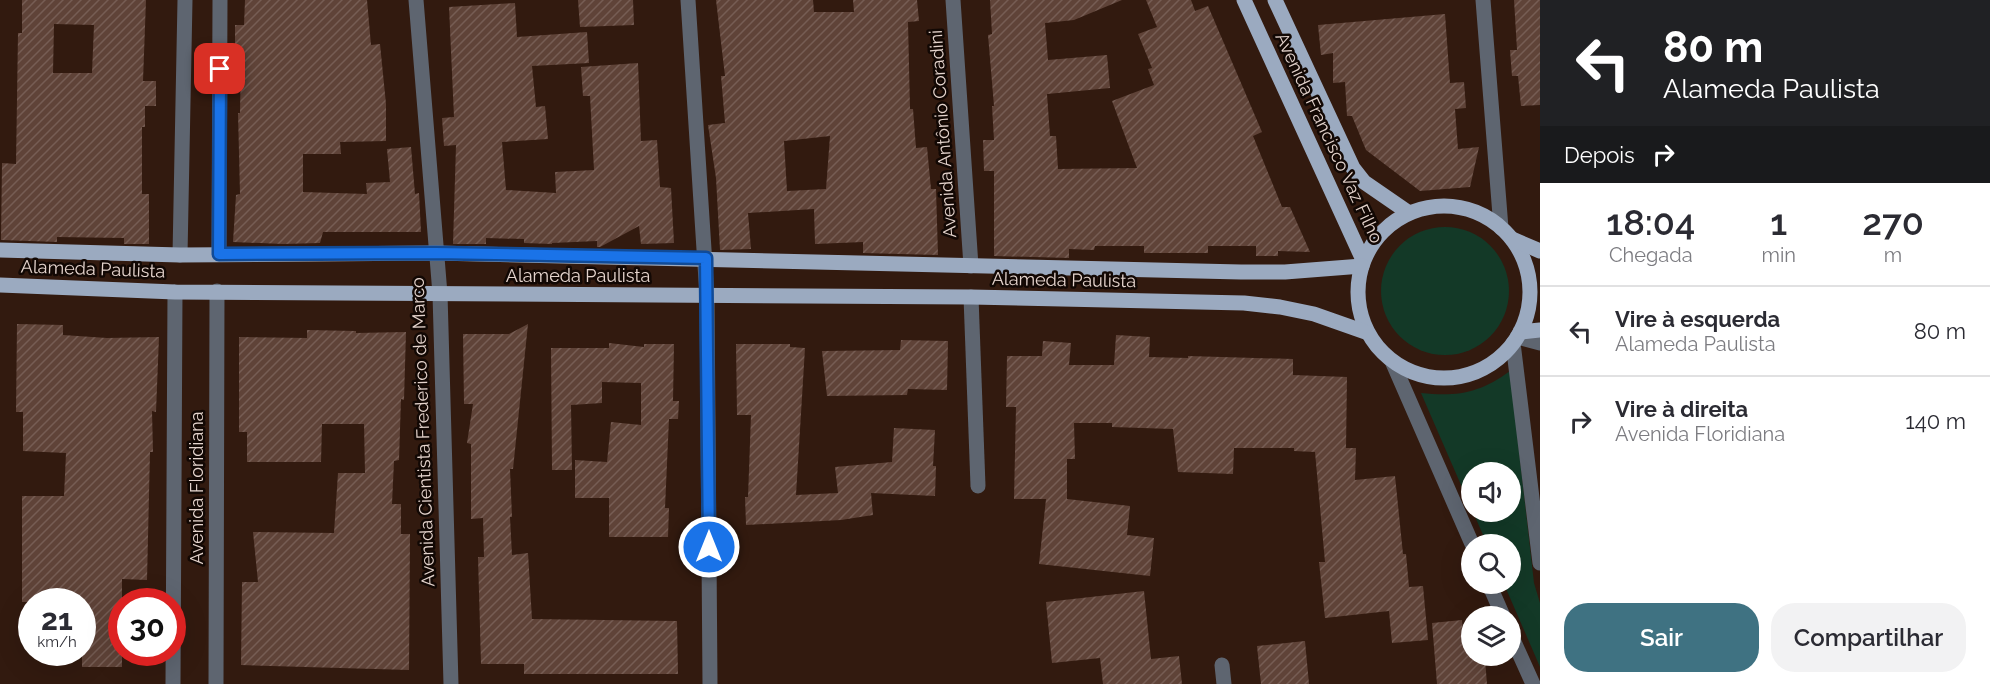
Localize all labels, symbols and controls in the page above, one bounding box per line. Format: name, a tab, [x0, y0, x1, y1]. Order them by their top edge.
text: 80 m	[1663, 23, 1763, 72]
icon: left	[1564, 24, 1642, 102]
street label: Avenida Antônio Coradini	[925, 29, 960, 239]
street label: Avenida Francisco Vaz Filho	[1271, 29, 1388, 247]
pin	[194, 43, 245, 94]
icon: arrive	[203, 52, 236, 85]
text: Alameda Paulista	[1663, 73, 1880, 104]
icon: right	[1647, 138, 1680, 171]
text: Depois	[1564, 142, 1635, 168]
text: 18:04	[1606, 201, 1695, 243]
text: 1	[1770, 201, 1787, 243]
text: 270	[1862, 201, 1924, 243]
text: Chegada	[1609, 243, 1693, 267]
text: min	[1762, 243, 1796, 267]
text: m	[1884, 243, 1902, 267]
street label: Alameda Paulista	[20, 255, 166, 282]
street label: Alameda Paulista	[506, 265, 650, 286]
street label: Alameda Paulista	[992, 268, 1136, 291]
street label: Avenida Cientista Frederico de Marco	[407, 277, 438, 587]
text: Vire à esquerda	[1615, 306, 1780, 332]
icon: left	[1564, 315, 1597, 348]
text: 80 m	[1914, 318, 1966, 344]
text: Alameda Paulista	[1615, 332, 1776, 356]
text: Vire à direita	[1615, 396, 1748, 422]
icon: right	[1564, 405, 1597, 438]
text: 140 m	[1905, 408, 1966, 434]
street label: Avenida Floridiana	[186, 411, 207, 565]
text: Avenida Floridiana	[1615, 422, 1785, 446]
map controls	[1461, 462, 1521, 666]
button: sound	[1461, 462, 1521, 522]
position arrow	[677, 515, 741, 579]
button: search	[1461, 534, 1521, 594]
speed limit sign: 30	[108, 588, 186, 666]
text: 21	[41, 602, 73, 637]
button: Sair	[1564, 603, 1759, 672]
button: Compartilhar	[1771, 603, 1966, 672]
button: layers	[1461, 606, 1521, 666]
text: km/h	[37, 633, 77, 651]

